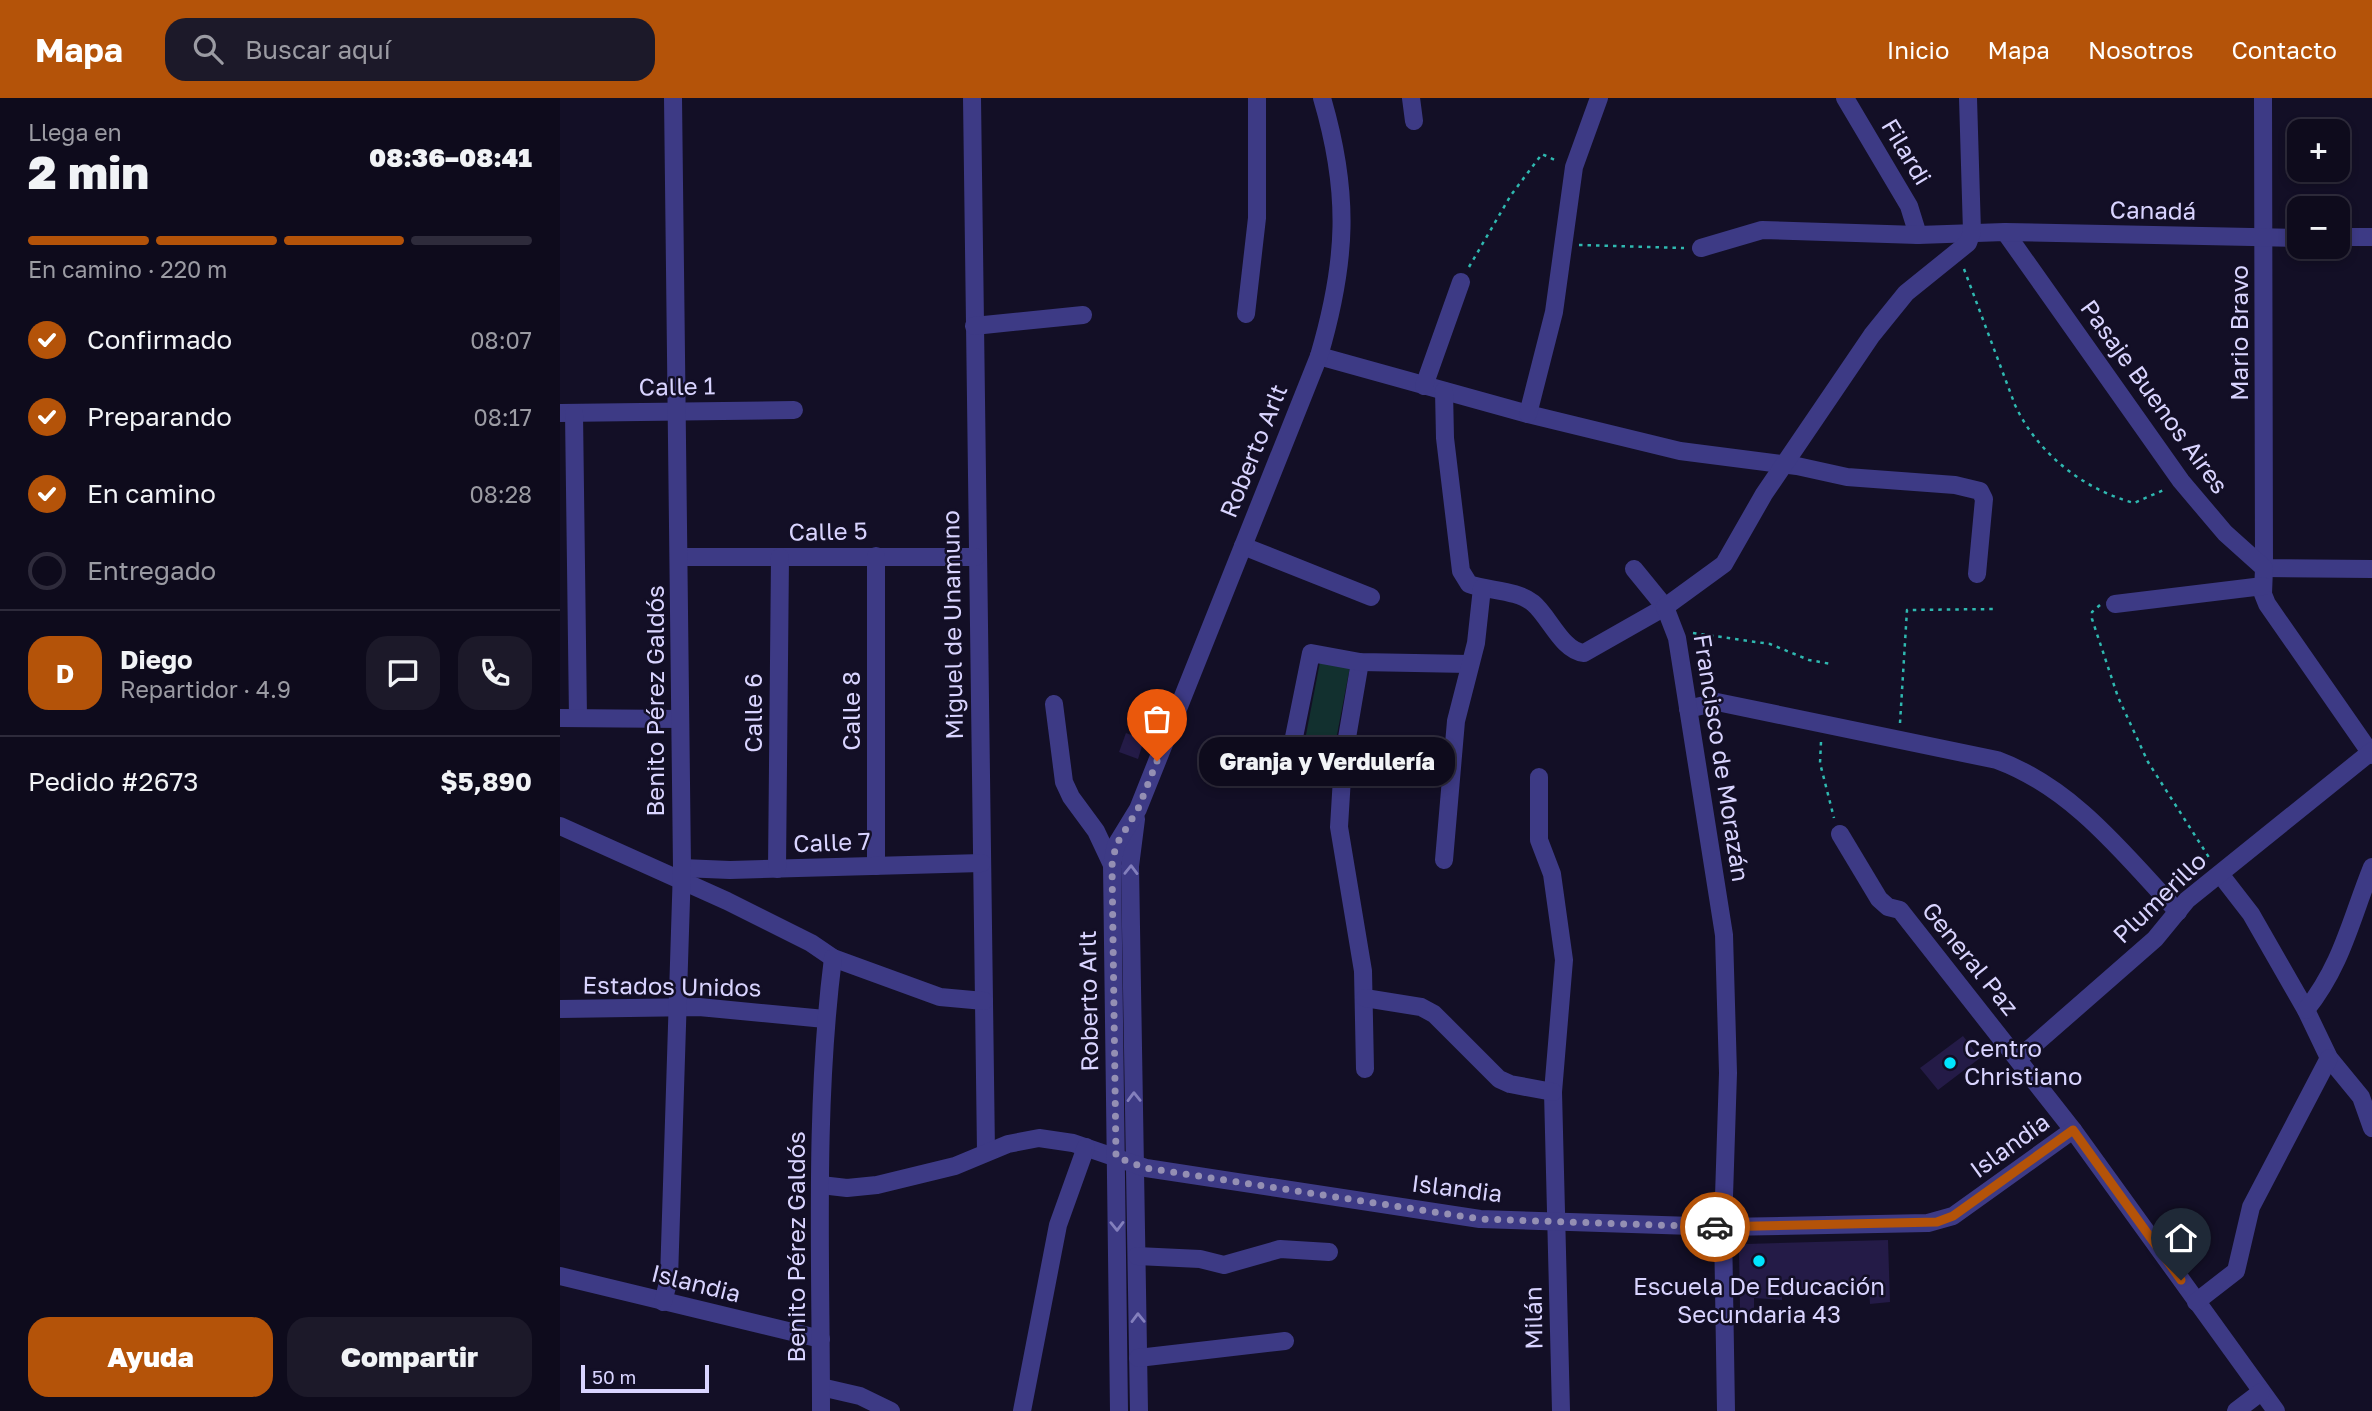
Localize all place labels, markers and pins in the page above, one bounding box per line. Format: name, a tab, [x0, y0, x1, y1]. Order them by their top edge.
pin	[1127, 689, 1187, 761]
callout: Granja y Verdulería	[1199, 736, 1454, 786]
place label: Centro Christiano	[1964, 1033, 2082, 1090]
marker: Centro Christiano	[1942, 1055, 1958, 1071]
pin	[2151, 1208, 2211, 1280]
marker: Escuela De Educación Secundaria 43	[1751, 1253, 1767, 1269]
place label: Escuela De Educación Secundaria 43	[1633, 1271, 1885, 1328]

